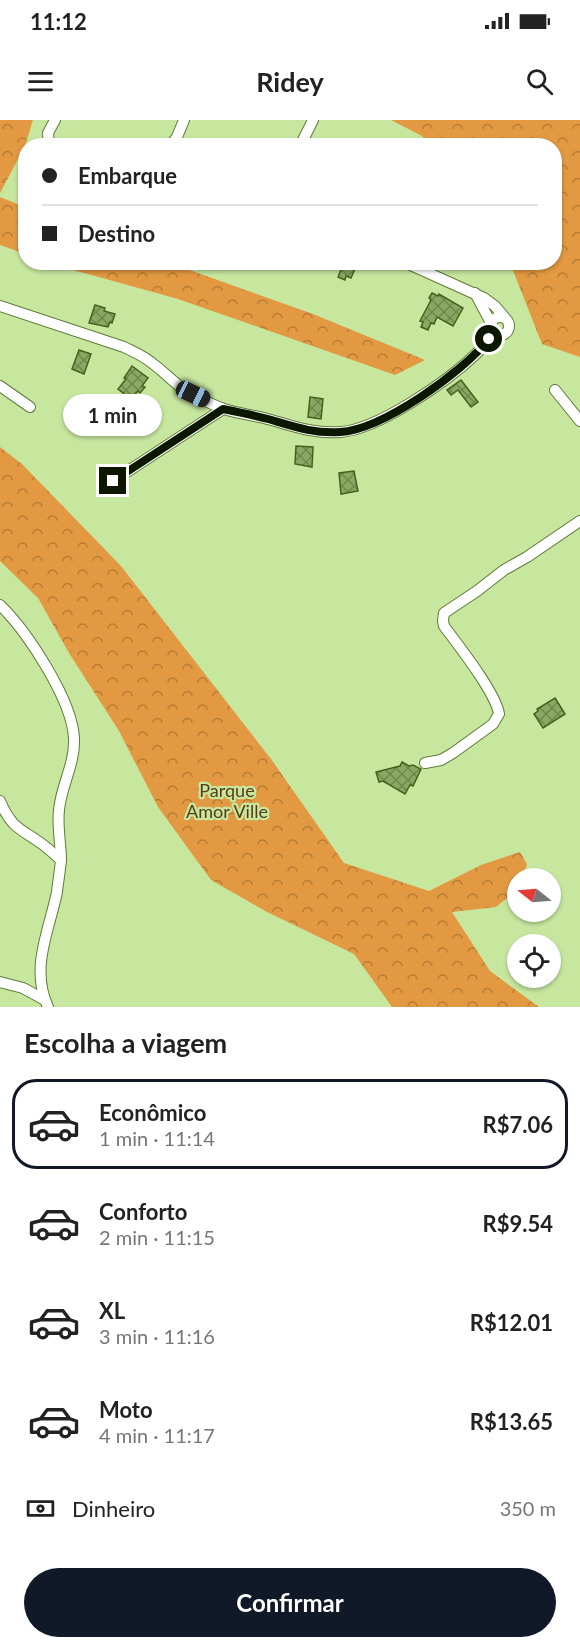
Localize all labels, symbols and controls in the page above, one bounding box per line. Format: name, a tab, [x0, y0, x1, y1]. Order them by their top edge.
text: 11:12	[30, 8, 87, 35]
icon: menu	[24, 65, 57, 98]
text: Ridey	[256, 65, 324, 98]
icon: search	[523, 65, 556, 98]
text: Embarque	[78, 162, 177, 189]
text: Destino	[78, 220, 155, 247]
route start	[475, 325, 502, 352]
car	[173, 378, 213, 410]
callout: 1 min	[63, 394, 162, 436]
text: 1 min	[88, 403, 137, 427]
route end	[99, 467, 126, 494]
park label: Parque Amor Ville	[186, 779, 268, 822]
north arrow	[507, 868, 561, 922]
map controls	[507, 868, 561, 988]
button: locate	[507, 934, 561, 988]
text: Escolha a viagem	[24, 1026, 227, 1059]
icon: car	[27, 1097, 81, 1151]
text: Econômico	[99, 1099, 206, 1126]
text: R$7.06	[483, 1111, 553, 1138]
text: 1 min · 11:14	[99, 1126, 215, 1150]
icon: car	[27, 1196, 81, 1250]
text: Conforto	[99, 1198, 187, 1225]
text: R$9.54	[483, 1210, 553, 1237]
text: 2 min · 11:15	[99, 1225, 215, 1249]
icon: car	[27, 1295, 81, 1349]
text: XL	[99, 1297, 125, 1324]
text: R$12.01	[470, 1309, 553, 1336]
text: 3 min · 11:16	[99, 1324, 215, 1348]
icon: car	[27, 1394, 81, 1448]
text: Moto	[99, 1396, 153, 1423]
text: R$13.65	[470, 1408, 553, 1435]
text: 4 min · 11:17	[99, 1423, 215, 1447]
icon: cash	[24, 1492, 57, 1525]
text: Dinheiro	[72, 1495, 155, 1522]
text: 350 m	[500, 1496, 556, 1520]
button: Confirmar	[24, 1568, 556, 1637]

